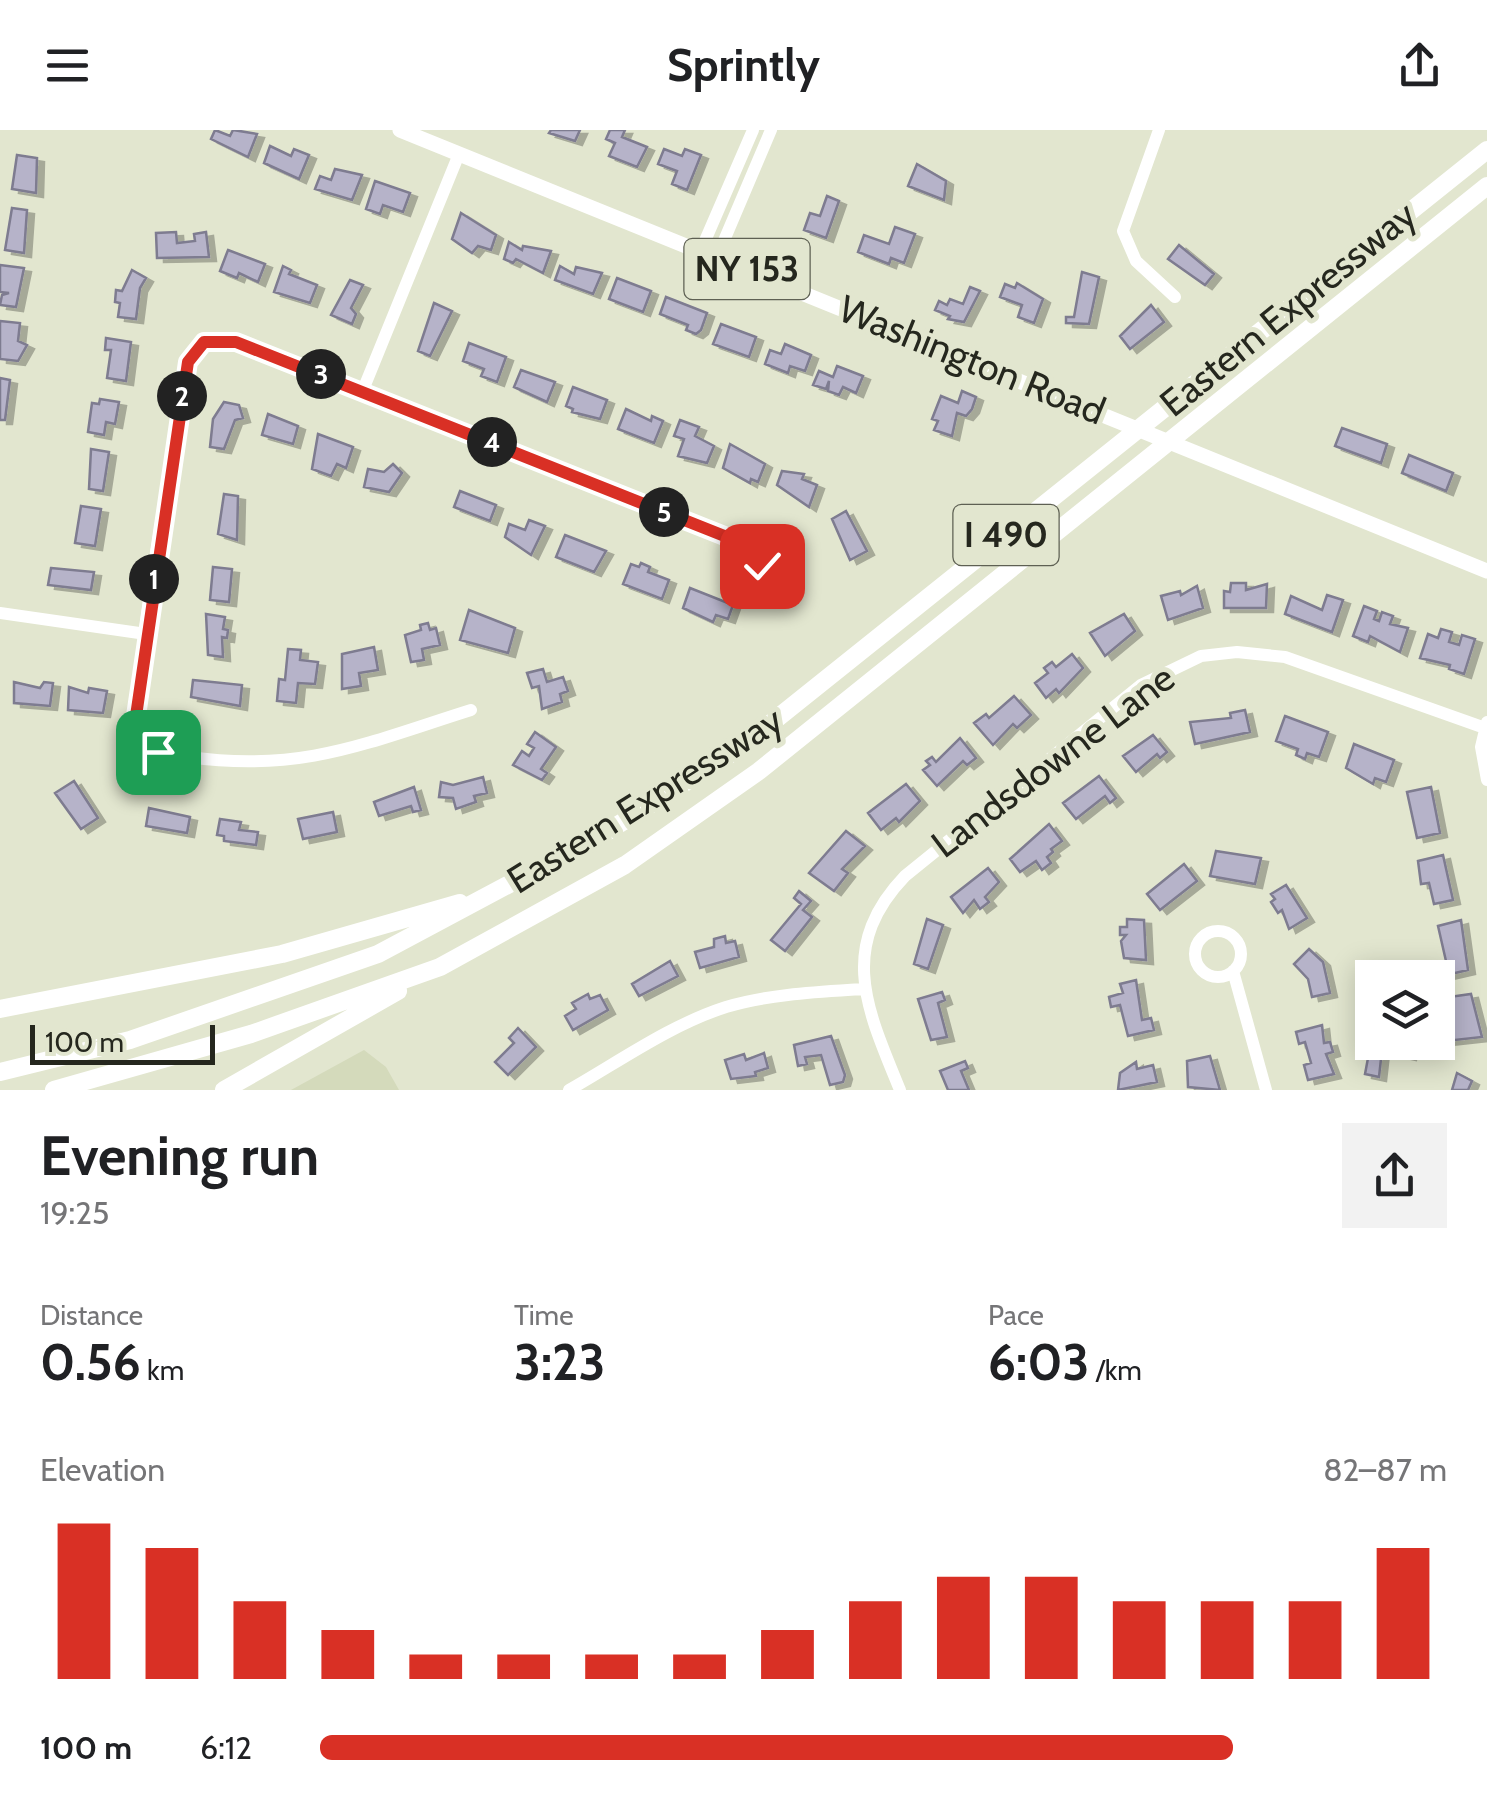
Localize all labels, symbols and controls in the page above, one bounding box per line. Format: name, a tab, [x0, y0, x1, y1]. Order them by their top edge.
icon: menu	[40, 38, 95, 93]
text: Sprintly	[667, 38, 820, 92]
icon: share	[1392, 38, 1447, 93]
street label: Eastern Expressway	[1150, 191, 1425, 426]
road number: NY 153	[684, 239, 810, 299]
street label: Washington Road	[832, 285, 1112, 434]
pin: 3	[296, 349, 346, 399]
text: 3	[313, 357, 329, 391]
pin: 2	[157, 371, 207, 421]
text: 2	[175, 379, 189, 413]
pin: 4	[467, 417, 517, 467]
text: 4	[483, 425, 501, 459]
pin: 5	[639, 487, 689, 537]
text: 5	[656, 495, 672, 529]
road number: I 490	[954, 505, 1058, 565]
pin	[720, 524, 805, 609]
icon: check	[735, 539, 790, 594]
pin: 1	[129, 554, 179, 604]
text: 1	[149, 562, 159, 596]
street label: Landsdowne Lane	[922, 654, 1183, 867]
street label: Eastern Expressway	[498, 696, 791, 903]
pin	[116, 710, 201, 795]
icon: arrive	[131, 725, 186, 780]
map controls	[1355, 960, 1455, 1060]
button: layers	[1355, 960, 1455, 1060]
scale bar	[30, 1020, 215, 1064]
text: 100 m	[45, 1025, 124, 1059]
text: Evening run	[40, 1122, 319, 1189]
button: share	[1342, 1123, 1447, 1228]
text: 19:25	[40, 1193, 109, 1232]
text: Distance	[40, 1298, 143, 1332]
text: Time	[514, 1298, 574, 1332]
text: Pace	[988, 1298, 1044, 1332]
text: 0.56	[40, 1332, 141, 1393]
text: 3:23	[514, 1332, 605, 1393]
text: 6:03	[988, 1332, 1089, 1393]
text: km	[141, 1353, 184, 1387]
text: /km	[1089, 1353, 1142, 1387]
text: Elevation	[40, 1450, 165, 1489]
text: 82–87 m	[1323, 1450, 1447, 1489]
text: 100 m	[40, 1728, 132, 1767]
text: 6:12	[200, 1728, 252, 1767]

